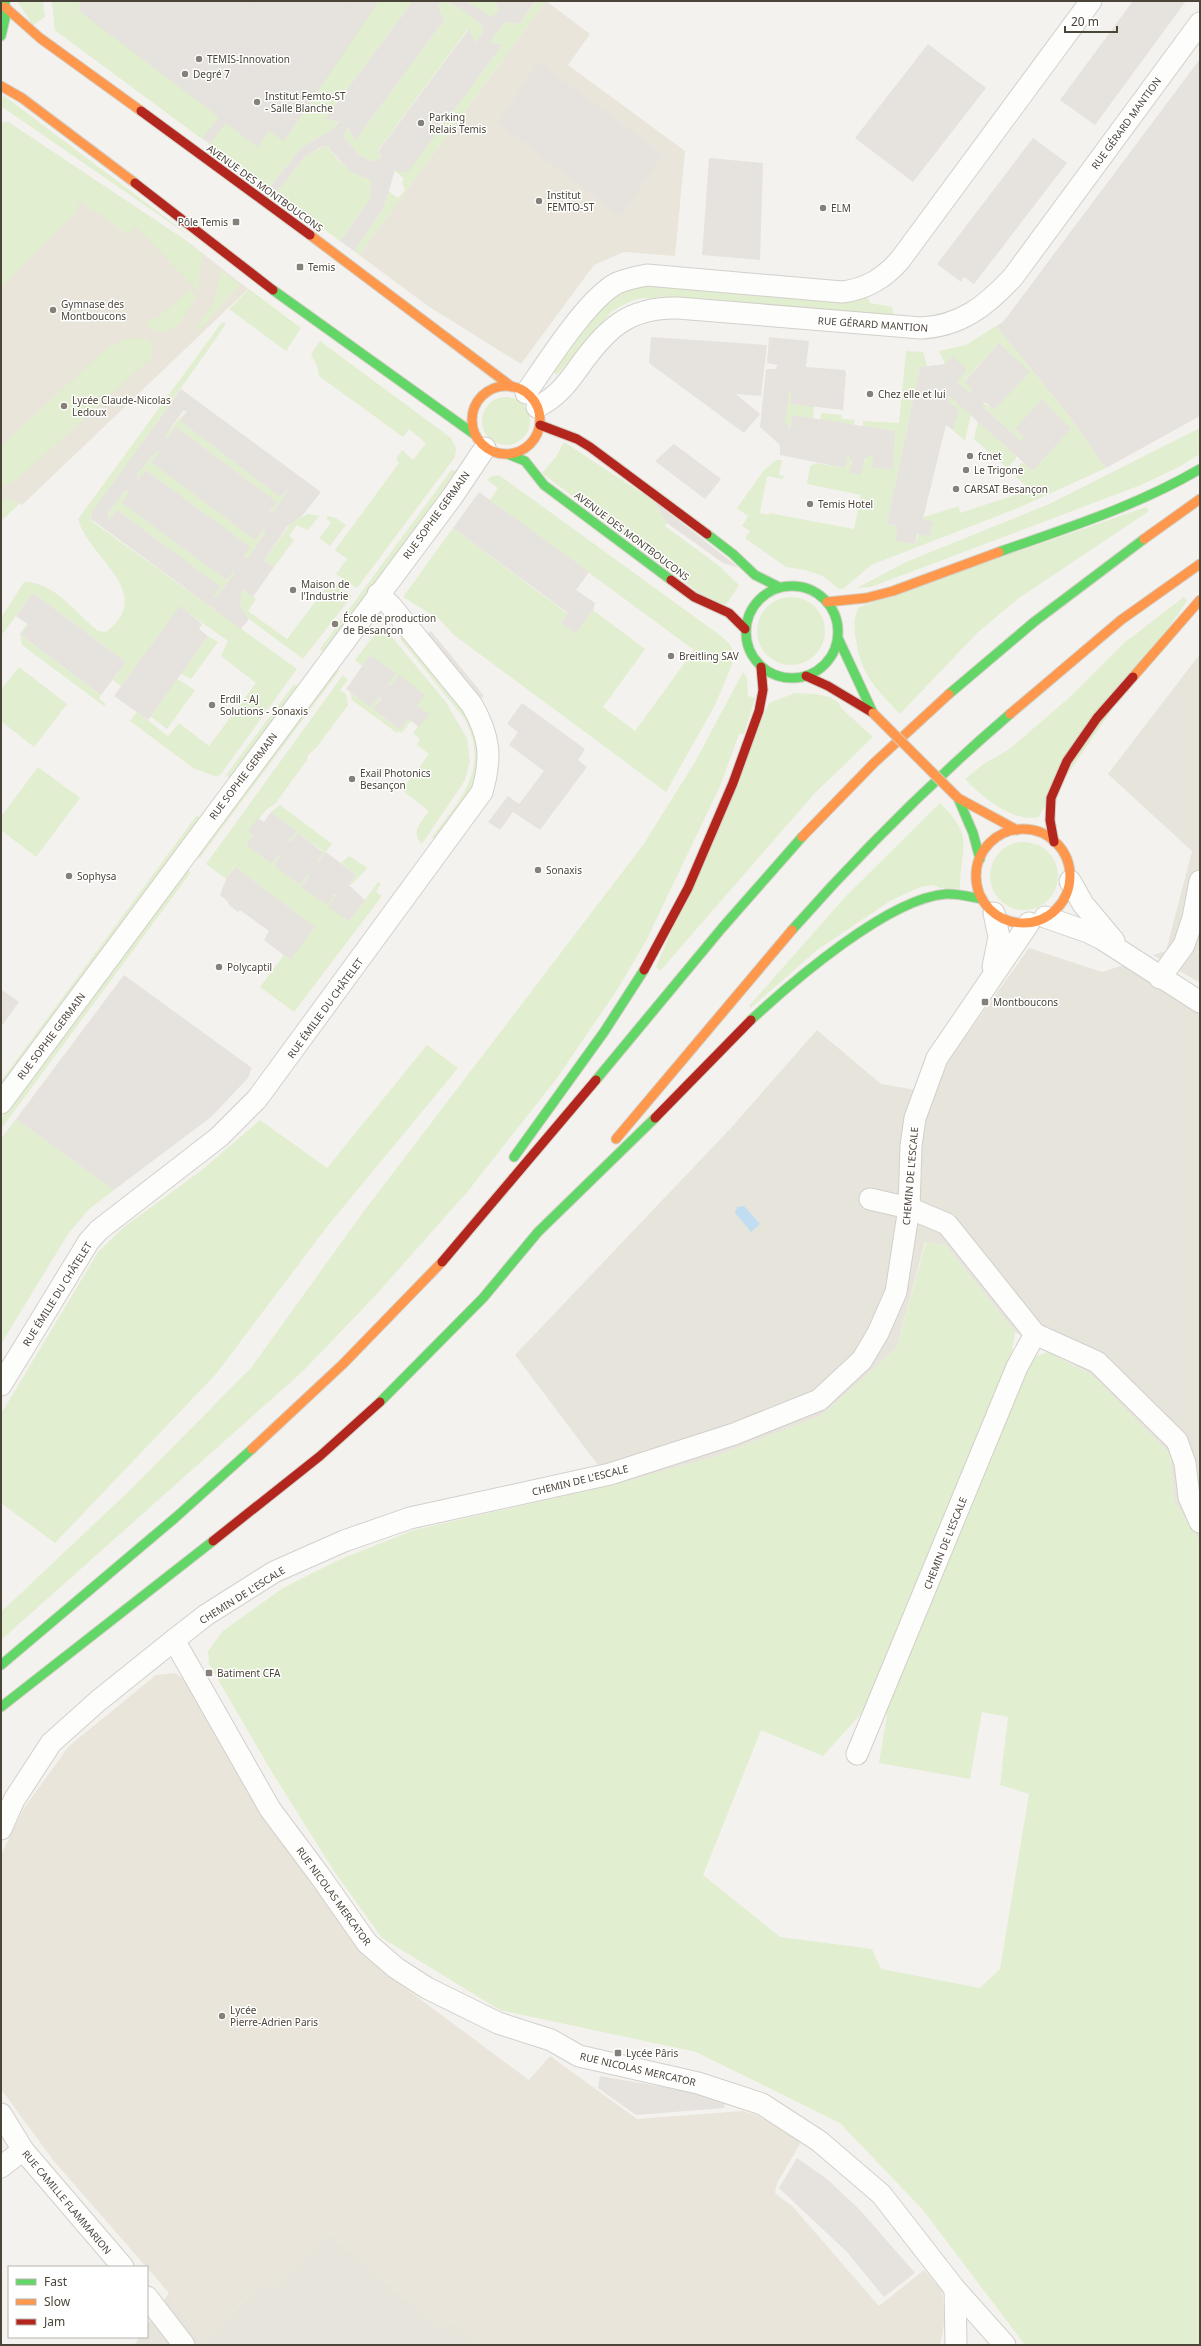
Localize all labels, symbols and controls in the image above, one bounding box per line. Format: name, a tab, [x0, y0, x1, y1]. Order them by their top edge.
scale bar	[1065, 8, 1117, 34]
text: 20 m	[1071, 13, 1099, 30]
place label: TEMIS-Innovation	[207, 52, 290, 66]
marker: TEMIS-Innovation	[194, 54, 204, 64]
place label: Degré 7	[193, 67, 230, 81]
marker: Degré 7	[180, 69, 190, 79]
street label: RUE GÉRARD MANTION	[1088, 74, 1164, 172]
place label: Institut Femto-ST - Salle Blanche	[265, 89, 346, 115]
marker: Institut Femto-ST - Salle Blanche	[252, 97, 262, 107]
place label: Parking Relais Temis	[429, 110, 486, 136]
marker: Parking Relais Temis	[416, 118, 426, 128]
street label: AVENUE DES MONTBOUCONS	[204, 141, 326, 235]
place label: Institut FEMTO-ST	[547, 188, 595, 214]
marker: Institut FEMTO-ST	[534, 196, 544, 206]
place label: ELM	[831, 201, 851, 215]
marker: ELM	[818, 203, 828, 213]
place label: Pôle Temis	[178, 215, 228, 229]
marker: Pôle Temis	[231, 217, 241, 227]
place label: Temis	[308, 260, 335, 274]
marker: Temis	[295, 262, 305, 272]
place label: Gymnase des Montboucons	[61, 297, 126, 323]
marker: Gymnase des Montboucons	[48, 305, 58, 315]
street label: RUE GÉRARD MANTION	[817, 313, 929, 335]
place label: Chez elle et lui	[878, 387, 946, 401]
marker: Chez elle et lui	[865, 389, 875, 399]
place label: Lycée Claude-Nicolas Ledoux	[72, 393, 171, 419]
marker: Lycée Claude-Nicolas Ledoux	[59, 401, 69, 411]
place label: fcnet	[978, 449, 1002, 463]
marker: fcnet	[965, 451, 975, 461]
place label: Le Trigone	[974, 463, 1024, 477]
marker: Le Trigone	[961, 465, 971, 475]
street label: RUE SOPHIE GERMAIN	[399, 468, 473, 562]
place label: CARSAT Besançon	[964, 482, 1048, 496]
marker: CARSAT Besançon	[951, 484, 961, 494]
street label: AVENUE DES MONTBOUCONS	[572, 488, 693, 584]
place label: Temis Hotel	[818, 497, 873, 511]
marker: Temis Hotel	[805, 499, 815, 509]
place label: Maison de l'Industrie	[301, 577, 350, 603]
marker: Maison de l'Industrie	[288, 585, 298, 595]
place label: École de production de Besançon	[343, 611, 436, 637]
marker: École de production de Besançon	[330, 619, 340, 629]
place label: Breitling SAV	[679, 649, 739, 663]
marker: Breitling SAV	[666, 651, 676, 661]
place label: Erdil - AJ Solutions - Sonaxis	[220, 692, 308, 718]
marker: Erdil - AJ Solutions - Sonaxis	[207, 700, 217, 710]
street label: RUE SOPHIE GERMAIN	[206, 730, 280, 822]
place label: Exail Photonics Besançon	[360, 766, 431, 792]
marker: Exail Photonics Besançon	[347, 774, 357, 784]
place label: Sonaxis	[546, 863, 582, 877]
marker: Sonaxis	[533, 865, 543, 875]
place label: Sophysa	[77, 869, 116, 883]
marker: Sophysa	[64, 871, 74, 881]
street label: RUE ÉMILIE DU CHÂTELET	[284, 955, 366, 1061]
place label: Polycaptil	[227, 960, 272, 974]
marker: Polycaptil	[214, 962, 224, 972]
street label: RUE SOPHIE GERMAIN	[14, 990, 88, 1082]
place label: Montboucons	[993, 995, 1058, 1009]
marker: Montboucons	[980, 997, 990, 1007]
street label: CHEMIN DE L'ESCALE	[899, 1126, 921, 1226]
street label: RUE ÉMILIE DU CHÂTELET	[19, 1239, 95, 1349]
street label: CHEMIN DE L'ESCALE	[530, 1461, 630, 1499]
street label: CHEMIN DE L'ESCALE	[920, 1495, 970, 1591]
street label: CHEMIN DE L'ESCALE	[196, 1563, 288, 1627]
place label: Batiment CFA	[217, 1666, 281, 1680]
marker: Batiment CFA	[204, 1668, 214, 1678]
street label: RUE NICOLAS MERCATOR	[293, 1844, 375, 1949]
place label: Lycée Pierre-Adrien Paris	[230, 2003, 318, 2029]
marker: Lycée Pierre-Adrien Paris	[217, 2011, 227, 2021]
place label: Lycée Pâris	[626, 2046, 678, 2060]
marker: Lycée Pâris	[613, 2048, 623, 2058]
street label: RUE NICOLAS MERCATOR	[579, 2049, 698, 2089]
street label: RUE CAMILLE FLAMMARION	[19, 2147, 115, 2257]
legend	[8, 2266, 148, 2338]
text: Fast	[44, 2273, 68, 2290]
text: Slow	[44, 2293, 71, 2310]
text: Jam	[43, 2313, 65, 2330]

